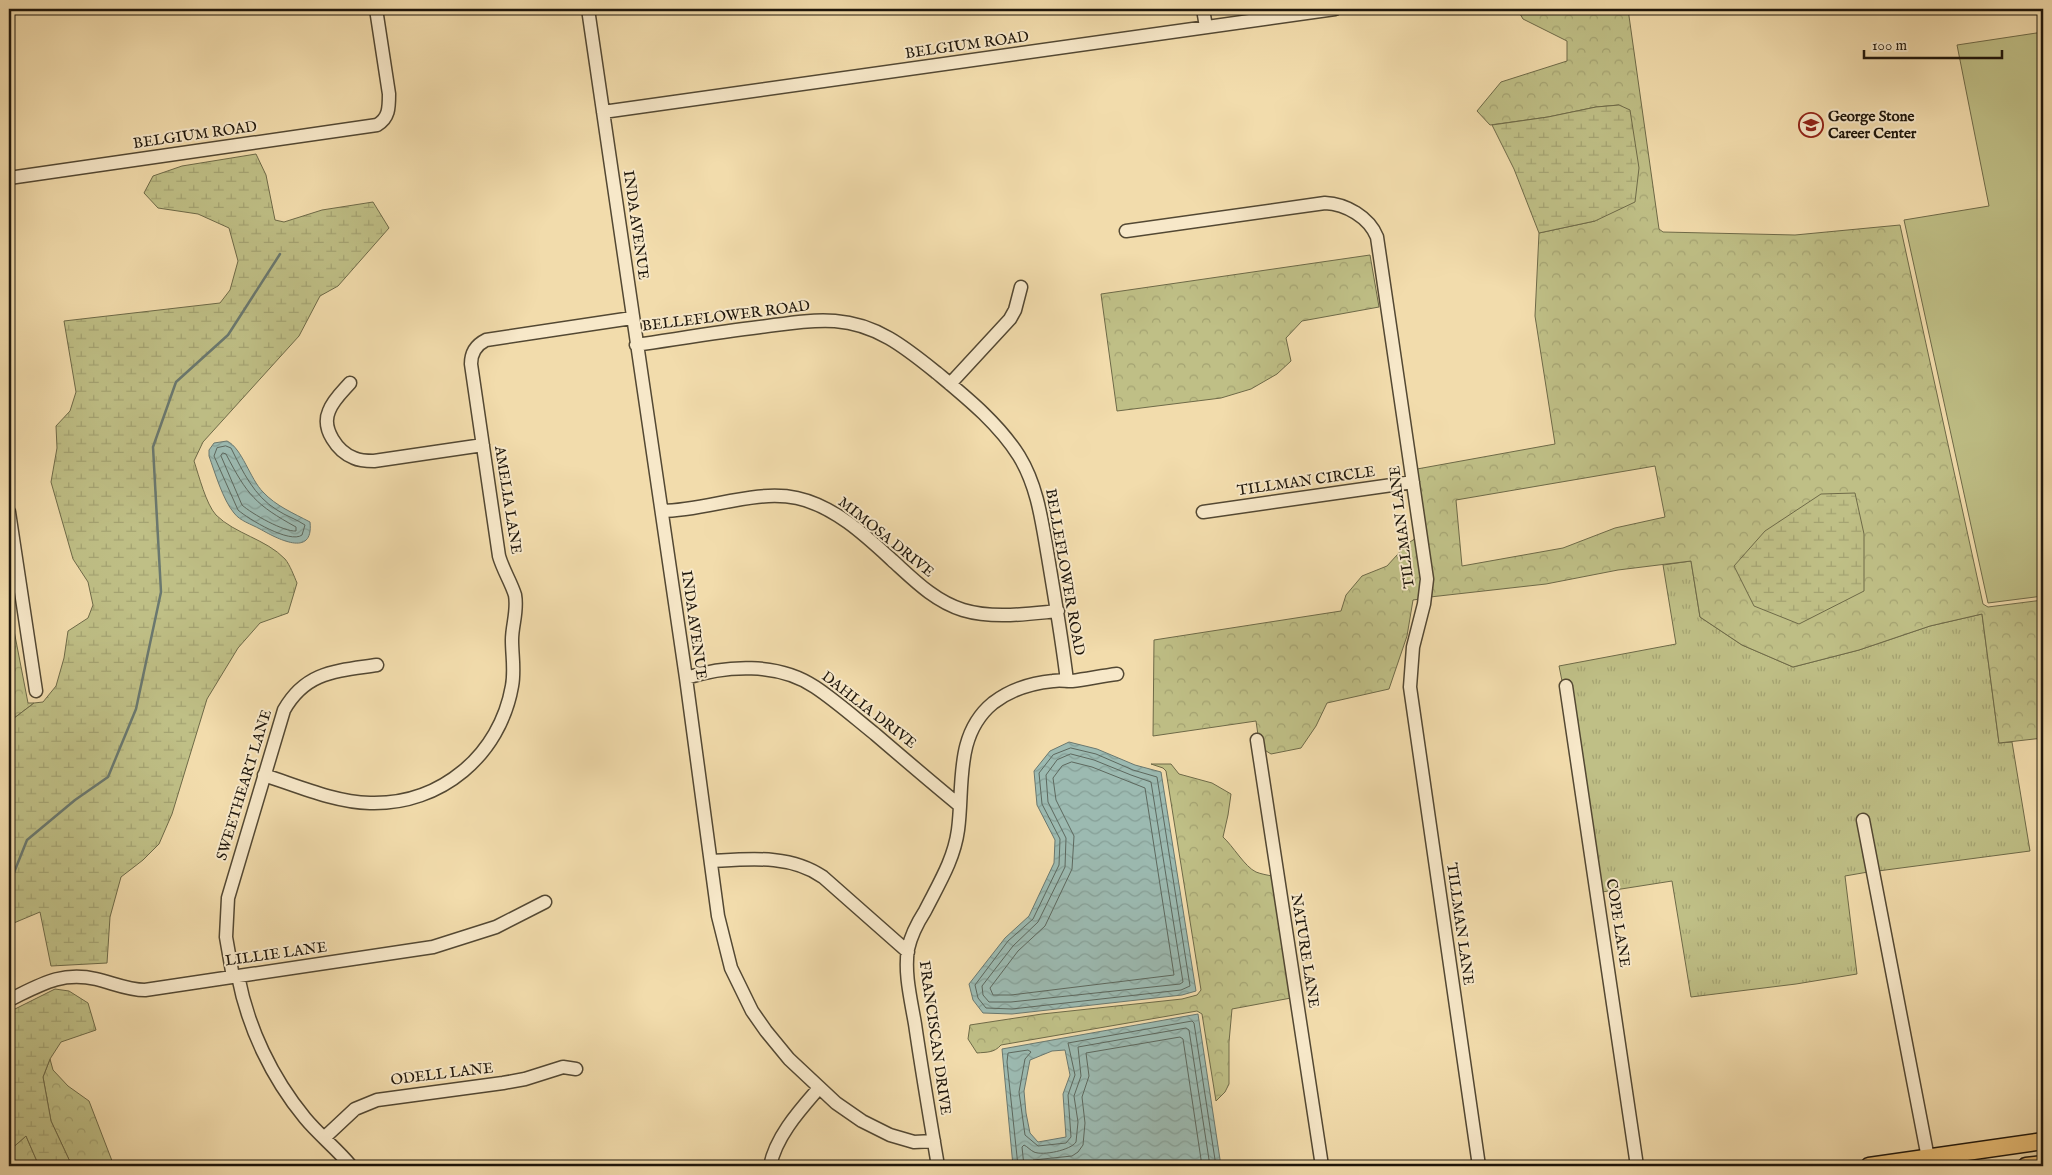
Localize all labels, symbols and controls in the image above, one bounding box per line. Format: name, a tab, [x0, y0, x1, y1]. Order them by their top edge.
street label: BELGIUM ROAD	[904, 27, 1030, 63]
scale bar	[1864, 28, 2002, 60]
text: 100 m	[1872, 36, 1908, 55]
place label: George Stone Career Center	[1828, 107, 1917, 143]
school or university icon: George Stone Career Center	[1798, 112, 1824, 138]
street label: BELGIUM ROAD	[132, 117, 258, 153]
street label: INDA AVENUE	[619, 169, 653, 281]
street label: BELLEFLOWER ROAD	[641, 296, 811, 336]
street label: AMELIA LANE	[490, 444, 526, 555]
street label: TILLMAN CIRCLE	[1236, 462, 1376, 500]
street label: TILLMAN LANE	[1385, 465, 1419, 589]
street label: BELLEFLOWER ROAD	[1041, 487, 1089, 657]
street label: MIMOSA DRIVE	[834, 493, 938, 581]
street label: INDA AVENUE	[677, 569, 711, 681]
street label: DAHLIA DRIVE	[818, 667, 920, 753]
street label: SWEETHEART LANE	[212, 707, 276, 863]
street label: TILLMAN LANE	[1442, 862, 1478, 986]
street label: COPE LANE	[1602, 877, 1634, 969]
street label: NATURE LANE	[1287, 893, 1323, 1009]
street label: LILLIE LANE	[224, 937, 328, 971]
street label: FRANCISCAN DRIVE	[915, 960, 955, 1116]
street label: ODELL LANE	[390, 1058, 494, 1090]

